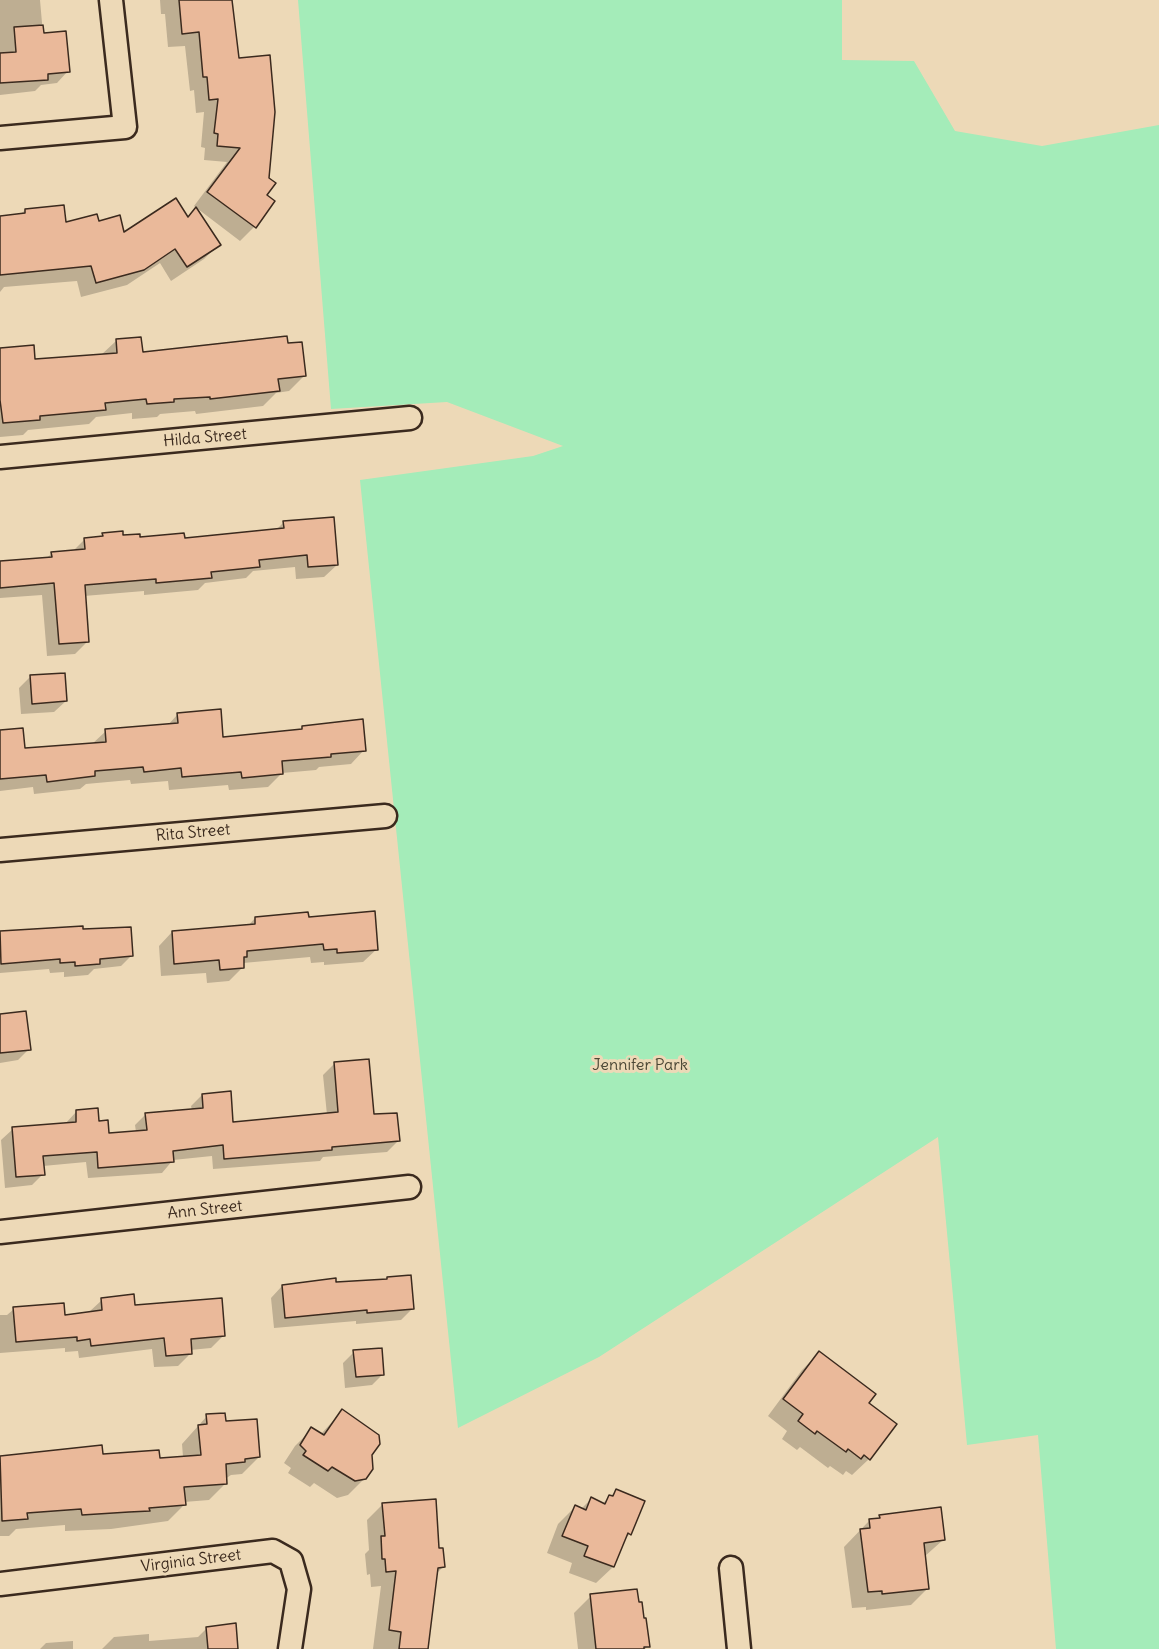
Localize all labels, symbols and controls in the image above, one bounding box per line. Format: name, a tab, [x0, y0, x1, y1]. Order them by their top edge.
street label: Hilda Street	[162, 425, 248, 451]
street label: Rita Street	[155, 820, 231, 846]
park label: Jennifer Park	[592, 1055, 688, 1075]
street label: Ann Street	[167, 1197, 243, 1223]
street label: Virginia Street	[140, 1545, 242, 1577]

